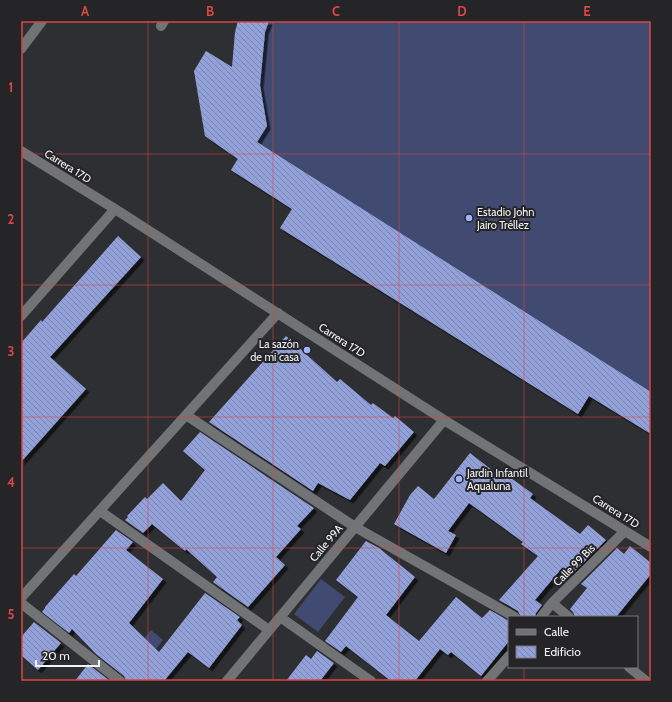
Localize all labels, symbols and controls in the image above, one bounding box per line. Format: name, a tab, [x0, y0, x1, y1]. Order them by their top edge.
text: A	[81, 3, 90, 19]
text: B	[206, 3, 214, 19]
text: C	[332, 3, 340, 19]
text: D	[457, 3, 467, 19]
text: E	[583, 3, 591, 19]
text: 1	[9, 79, 13, 95]
street label: Carrera 17D	[42, 146, 94, 186]
place label: Estadio John Jairo Tréllez	[476, 205, 534, 232]
text: 2	[8, 211, 15, 227]
marker: Estadio John Jairo Tréllez	[464, 213, 474, 223]
street label: Carrera 17D	[316, 320, 368, 360]
place label: La sazón de mi casa	[250, 337, 300, 364]
text: 3	[7, 343, 15, 359]
marker: La sazón de mi casa	[302, 345, 312, 355]
place label: Jardin Infantil Aqualuna	[466, 466, 528, 493]
text: 4	[7, 474, 15, 490]
marker: Jardin Infantil Aqualuna	[454, 474, 464, 484]
street label: Carrera 17D	[590, 491, 642, 531]
street label: Calle 99A	[306, 521, 346, 564]
street label: Calle 99 Bis	[550, 541, 598, 589]
text: 5	[8, 606, 15, 622]
legend	[508, 616, 638, 668]
text: Calle	[544, 624, 569, 639]
scale bar	[36, 642, 99, 668]
text: Edificio	[544, 644, 581, 659]
text: 20 m	[42, 648, 70, 663]

